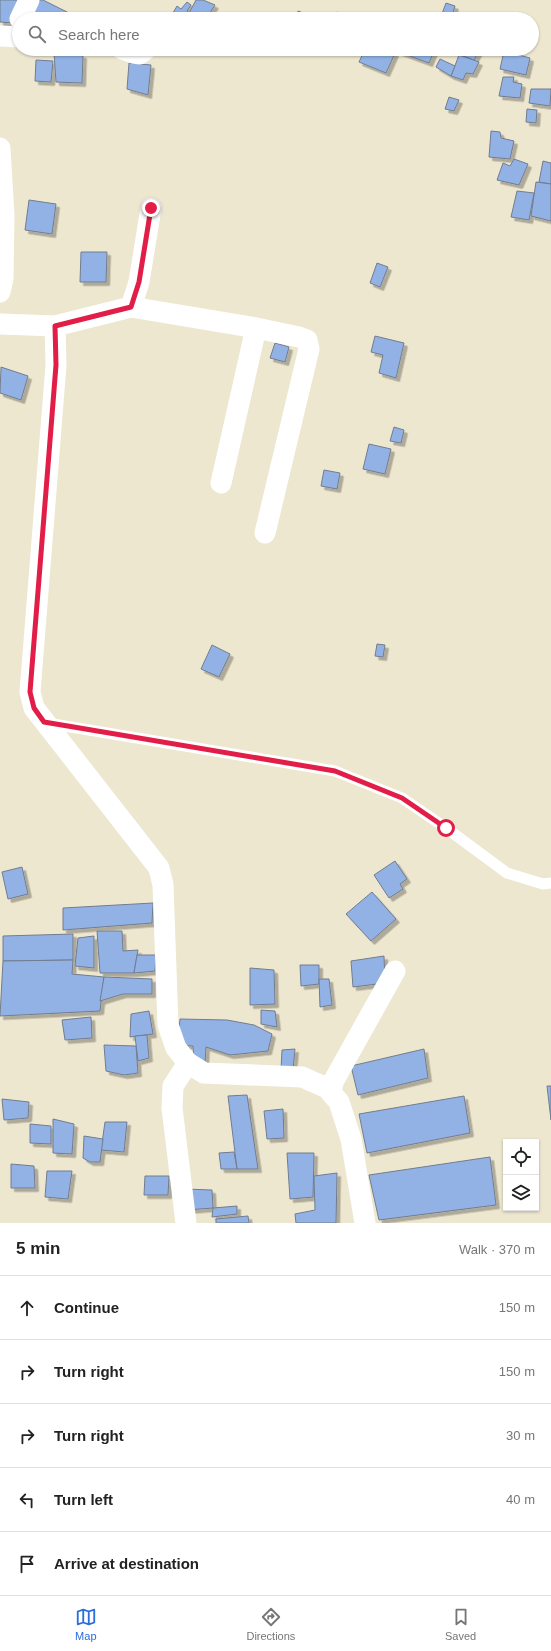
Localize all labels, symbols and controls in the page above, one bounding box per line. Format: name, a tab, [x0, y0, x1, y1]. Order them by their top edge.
search box	[12, 12, 539, 56]
icon: search	[26, 23, 48, 45]
text: Search here	[58, 26, 140, 43]
route end	[142, 199, 160, 217]
route start	[437, 819, 455, 837]
map controls	[503, 1139, 539, 1211]
button: locate	[503, 1139, 539, 1175]
button: layers	[503, 1175, 539, 1211]
text: 5 min	[16, 1239, 60, 1258]
text: Walk · 370 m	[459, 1242, 535, 1257]
icon: ahead	[16, 1297, 38, 1319]
text: Continue	[54, 1299, 119, 1316]
text: 150 m	[499, 1300, 535, 1315]
icon: right	[16, 1361, 38, 1383]
text: Turn right	[54, 1363, 124, 1380]
text: 150 m	[499, 1364, 535, 1379]
icon: right	[16, 1425, 38, 1447]
text: Turn right	[54, 1427, 124, 1444]
text: 30 m	[506, 1428, 535, 1443]
icon: left	[16, 1489, 38, 1511]
text: Turn left	[54, 1491, 113, 1508]
text: 40 m	[506, 1492, 535, 1507]
icon: arrive	[16, 1553, 38, 1575]
text: Arrive at destination	[54, 1555, 199, 1572]
tab: Map	[75, 1606, 97, 1642]
tab: Directions	[246, 1606, 295, 1642]
tab: Saved	[445, 1606, 476, 1642]

